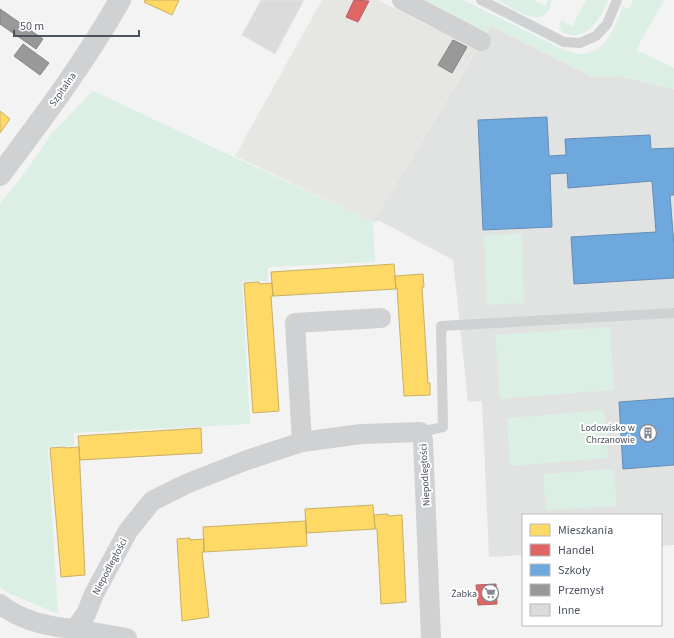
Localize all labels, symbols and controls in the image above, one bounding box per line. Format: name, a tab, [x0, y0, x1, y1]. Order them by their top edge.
scale bar	[14, 12, 139, 38]
text: 50 m	[20, 18, 44, 35]
street label: Szpitalna	[46, 70, 80, 110]
place label: Lodowisko w Chrzanowie	[581, 421, 635, 447]
building icon: Lodowisko w Chrzanowie	[638, 423, 658, 443]
street label: Niepodległości	[416, 443, 434, 506]
legend	[522, 514, 662, 626]
text: Mieszkania	[558, 522, 613, 539]
street label: Niepodległości	[89, 536, 131, 597]
text: Handel	[558, 542, 594, 559]
text: Szkoły	[558, 562, 591, 579]
text: Przemysł	[558, 582, 604, 599]
supermarket icon: Żabka	[480, 583, 500, 603]
place label: Żabka	[451, 587, 477, 601]
text: Inne	[558, 602, 580, 619]

